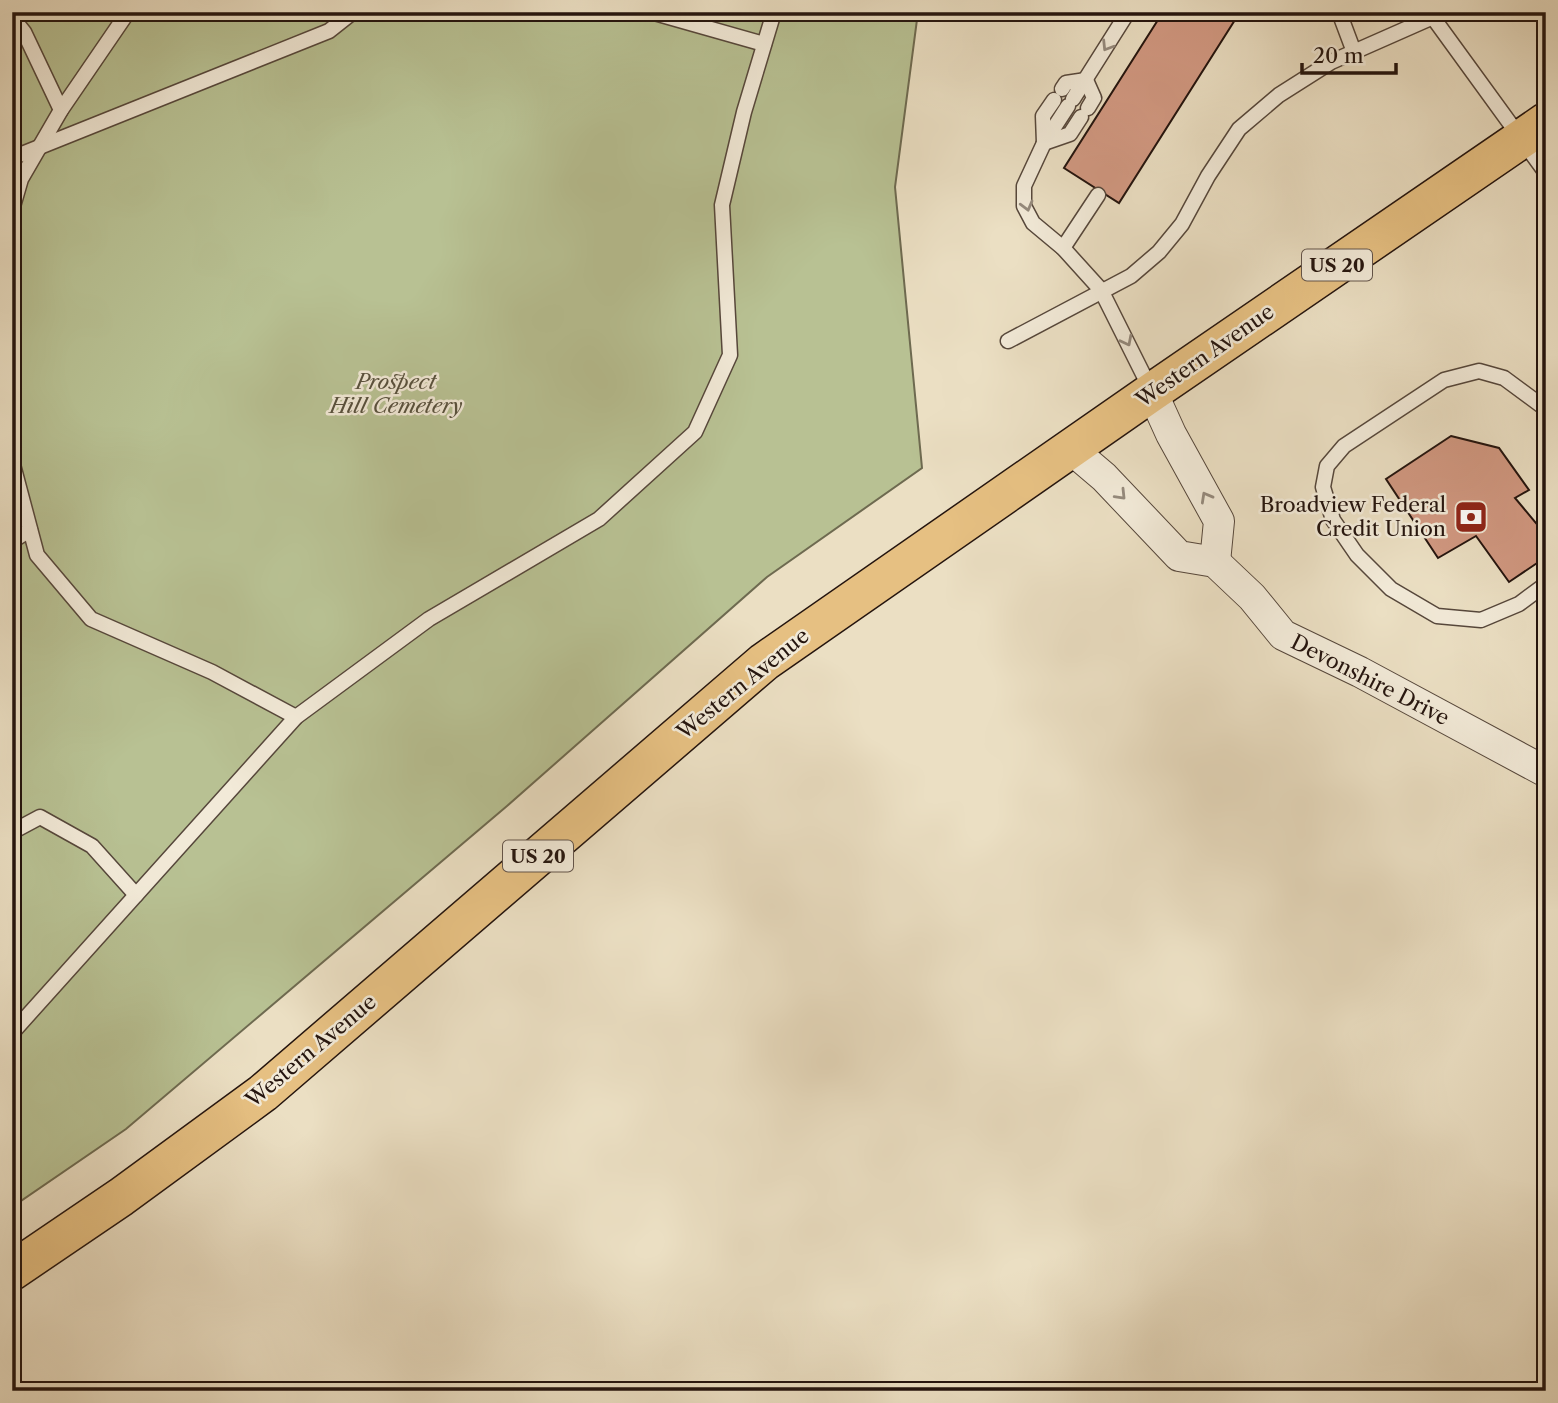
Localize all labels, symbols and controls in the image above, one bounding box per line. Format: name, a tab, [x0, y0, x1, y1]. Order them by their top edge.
scale bar	[1302, 32, 1397, 76]
one-way arrow	[1102, 39, 1115, 52]
text: 20 m	[1313, 43, 1364, 68]
one-way arrow	[1019, 200, 1033, 212]
road number: US 20	[1302, 249, 1372, 280]
street label: Western Avenue	[1130, 299, 1278, 413]
one-way arrow	[1118, 334, 1132, 346]
park label: Prospect Hill Cemetery	[327, 369, 463, 418]
one-way arrow	[1112, 487, 1125, 500]
one-way arrow	[1201, 492, 1214, 504]
place label: Broadview Federal Credit Union	[1260, 492, 1446, 541]
bank icon: Broadview Federal Credit Union	[1452, 498, 1490, 536]
street label: Western Avenue	[671, 623, 814, 745]
street label: Devonshire Drive	[1287, 629, 1454, 730]
road number: US 20	[503, 841, 573, 872]
street label: Western Avenue	[240, 989, 381, 1113]

